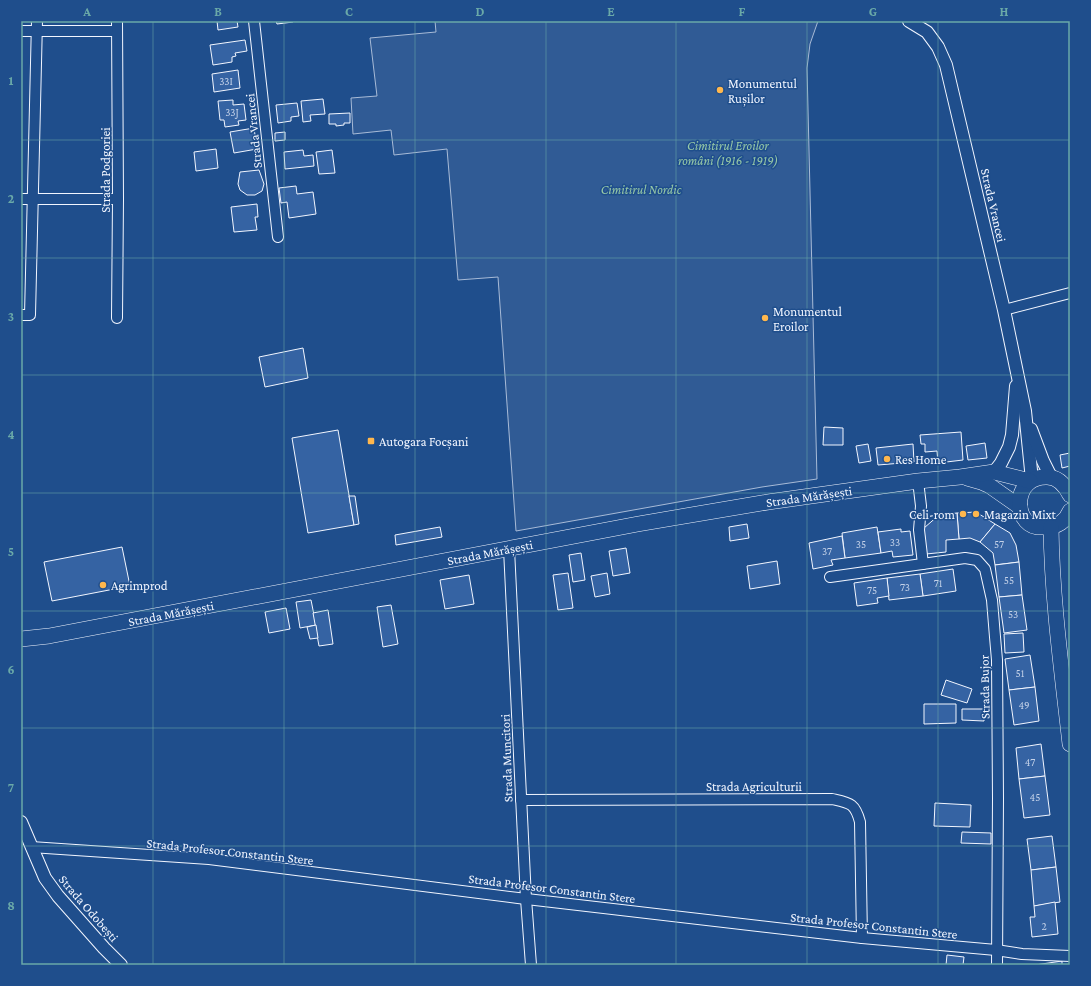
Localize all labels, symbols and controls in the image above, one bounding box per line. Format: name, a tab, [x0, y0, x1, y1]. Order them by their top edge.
text: A	[82, 4, 91, 19]
text: B	[214, 4, 222, 19]
text: C	[345, 4, 353, 19]
text: D	[476, 4, 485, 19]
text: E	[607, 4, 615, 19]
text: F	[739, 4, 746, 19]
text: G	[869, 4, 877, 19]
text: H	[1000, 4, 1009, 19]
text: 1	[9, 73, 14, 88]
house number: 33I	[219, 75, 233, 87]
place label: Monumentul Rușilor	[728, 76, 797, 107]
marker: Monumentul Rușilor	[715, 85, 725, 95]
street label: Strada Vrancei	[242, 92, 265, 169]
house number: 33J	[225, 106, 239, 119]
street label: Strada Podgoriei	[98, 127, 113, 213]
park label: Cimitirul Eroilor români (1916 - 1919)	[678, 138, 778, 169]
street label: Strada Vrancei	[978, 167, 1009, 244]
park label: Cimitirul Nordic	[601, 182, 682, 197]
text: 2	[8, 191, 15, 206]
place label: Monumentul Eroilor	[773, 304, 842, 334]
text: 3	[8, 309, 14, 324]
marker: Monumentul Eroilor	[760, 313, 770, 323]
text: 4	[7, 427, 15, 442]
place label: Autogara Focșani	[379, 434, 469, 450]
marker: Autogara Focșani	[366, 436, 376, 446]
place label: Res Home	[895, 452, 947, 467]
marker: Res Home	[882, 454, 892, 464]
street label: Strada Mărășești	[765, 483, 854, 511]
place label: Celi-rom	[909, 507, 956, 522]
place label: Magazin Mixt	[984, 507, 1057, 522]
marker: Celi-rom	[958, 509, 968, 519]
marker: Magazin Mixt	[971, 509, 981, 519]
house number: 33	[890, 536, 900, 548]
street label: Strada Mărășești	[446, 537, 535, 569]
house number: 35	[856, 538, 866, 550]
house number: 57	[994, 538, 1004, 550]
text: 5	[8, 544, 14, 559]
house number: 37	[822, 545, 832, 557]
house number: 55	[1004, 574, 1014, 586]
house number: 71	[934, 577, 943, 589]
place label: Agrimprod	[111, 578, 168, 593]
marker: Agrimprod	[98, 580, 108, 590]
house number: 73	[900, 581, 910, 593]
house number: 75	[867, 584, 877, 596]
street label: Strada Mărășești	[127, 598, 216, 630]
house number: 53	[1008, 608, 1018, 620]
street label: Strada Bujor	[976, 654, 994, 719]
text: 6	[7, 662, 15, 677]
house number: 51	[1016, 667, 1025, 679]
house number: 49	[1018, 699, 1030, 711]
street label: Strada Muncitori	[497, 713, 516, 802]
house number: 47	[1025, 756, 1035, 768]
street label: Strada Agriculturii	[706, 779, 803, 794]
text: 7	[8, 780, 14, 795]
house number: 45	[1030, 791, 1040, 803]
street label: Strada Profesor Constantin Stere	[146, 835, 315, 868]
street label: Strada Profesor Constantin Stere	[468, 871, 637, 906]
street label: Strada Odobești	[55, 872, 122, 946]
text: 8	[7, 898, 15, 913]
street label: Strada Profesor Constantin Stere	[790, 909, 959, 942]
house number: 2	[1041, 920, 1047, 932]

